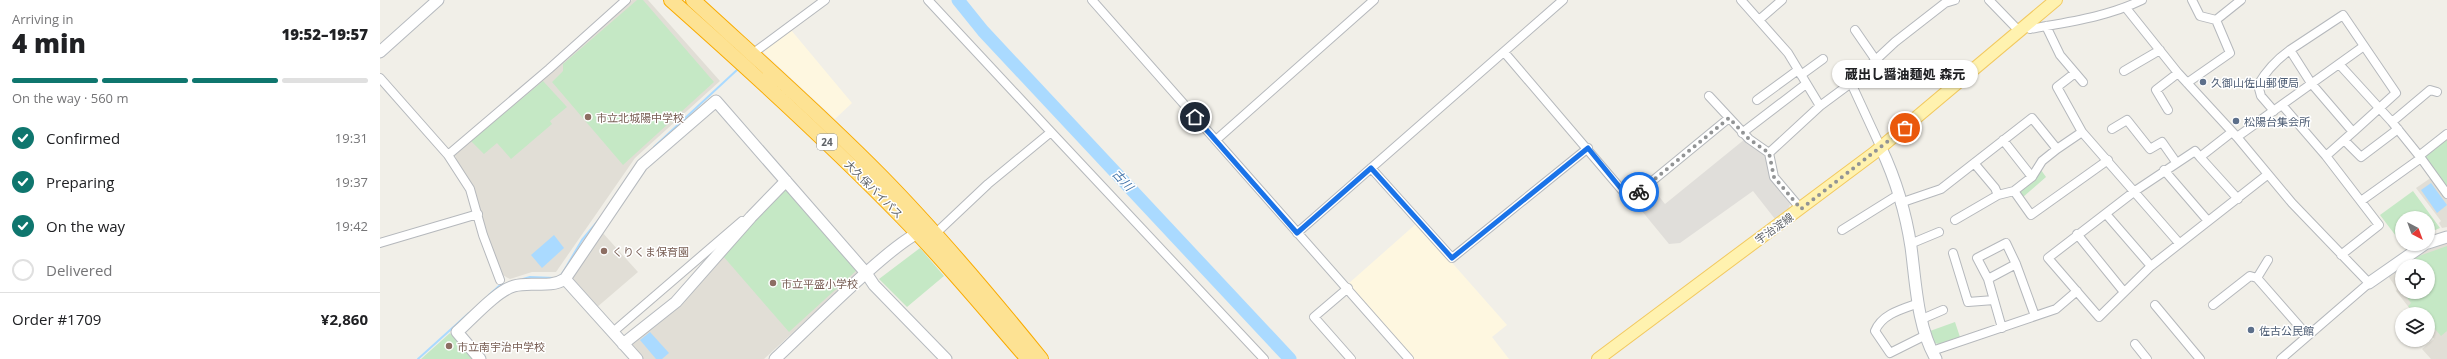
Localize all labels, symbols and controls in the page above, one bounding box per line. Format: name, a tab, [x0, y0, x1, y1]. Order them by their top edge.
text: Arriving in	[12, 10, 74, 28]
text: 19:52–19:57	[282, 24, 368, 44]
text: 4 min	[12, 25, 86, 61]
callout: 蔵出し醤油麺処 森元	[1832, 60, 1978, 88]
text: 蔵出し醤油麺処 森元	[1845, 65, 1965, 83]
place label: 久御山佐山郵便局	[2211, 75, 2299, 90]
marker: 久御山佐山郵便局	[2198, 77, 2208, 87]
text: On the way · 560 m	[12, 89, 128, 107]
pin	[1178, 100, 1212, 134]
icon: home	[1184, 106, 1206, 128]
place label: 市立北城陽中学校	[596, 110, 684, 125]
pin	[1888, 111, 1922, 145]
marker: 市立北城陽中学校	[583, 112, 593, 122]
place label: 松陽台集会所	[2244, 114, 2311, 129]
marker: 松陽台集会所	[2231, 116, 2241, 126]
icon: bag	[1894, 117, 1916, 139]
icon: check	[12, 127, 34, 149]
text: Confirmed	[46, 128, 120, 148]
text: 19:31	[335, 129, 368, 147]
road number: 24	[817, 134, 837, 150]
street label: 大久保バイパス	[842, 157, 906, 221]
water label: 古川	[1109, 165, 1139, 196]
icon: check	[12, 171, 34, 193]
text: Preparing	[46, 172, 114, 192]
courier	[1619, 172, 1659, 212]
text: 19:37	[335, 173, 368, 191]
icon: bike	[1628, 181, 1650, 203]
street label: 宇治淀線	[1752, 209, 1796, 247]
north arrow	[2395, 211, 2435, 251]
map controls	[2395, 211, 2435, 347]
icon: check	[12, 215, 34, 237]
text: On the way	[46, 216, 125, 236]
text: 19:42	[335, 217, 368, 235]
place label: くりくま保育園	[612, 244, 689, 259]
marker: くりくま保育園	[599, 246, 609, 256]
button: locate	[2395, 259, 2435, 299]
text: Delivered	[46, 260, 113, 280]
place label: 市立平盛小学校	[781, 276, 858, 291]
marker: 市立平盛小学校	[768, 278, 778, 288]
button: layers	[2395, 307, 2435, 347]
text: Order #1709	[12, 309, 101, 329]
text: ¥2,860	[321, 309, 368, 329]
place label: 佐古公民館	[2259, 323, 2314, 338]
marker: 佐古公民館	[2246, 325, 2256, 335]
place label: 市立南宇治中学校	[457, 339, 545, 354]
marker: 市立南宇治中学校	[444, 341, 454, 351]

